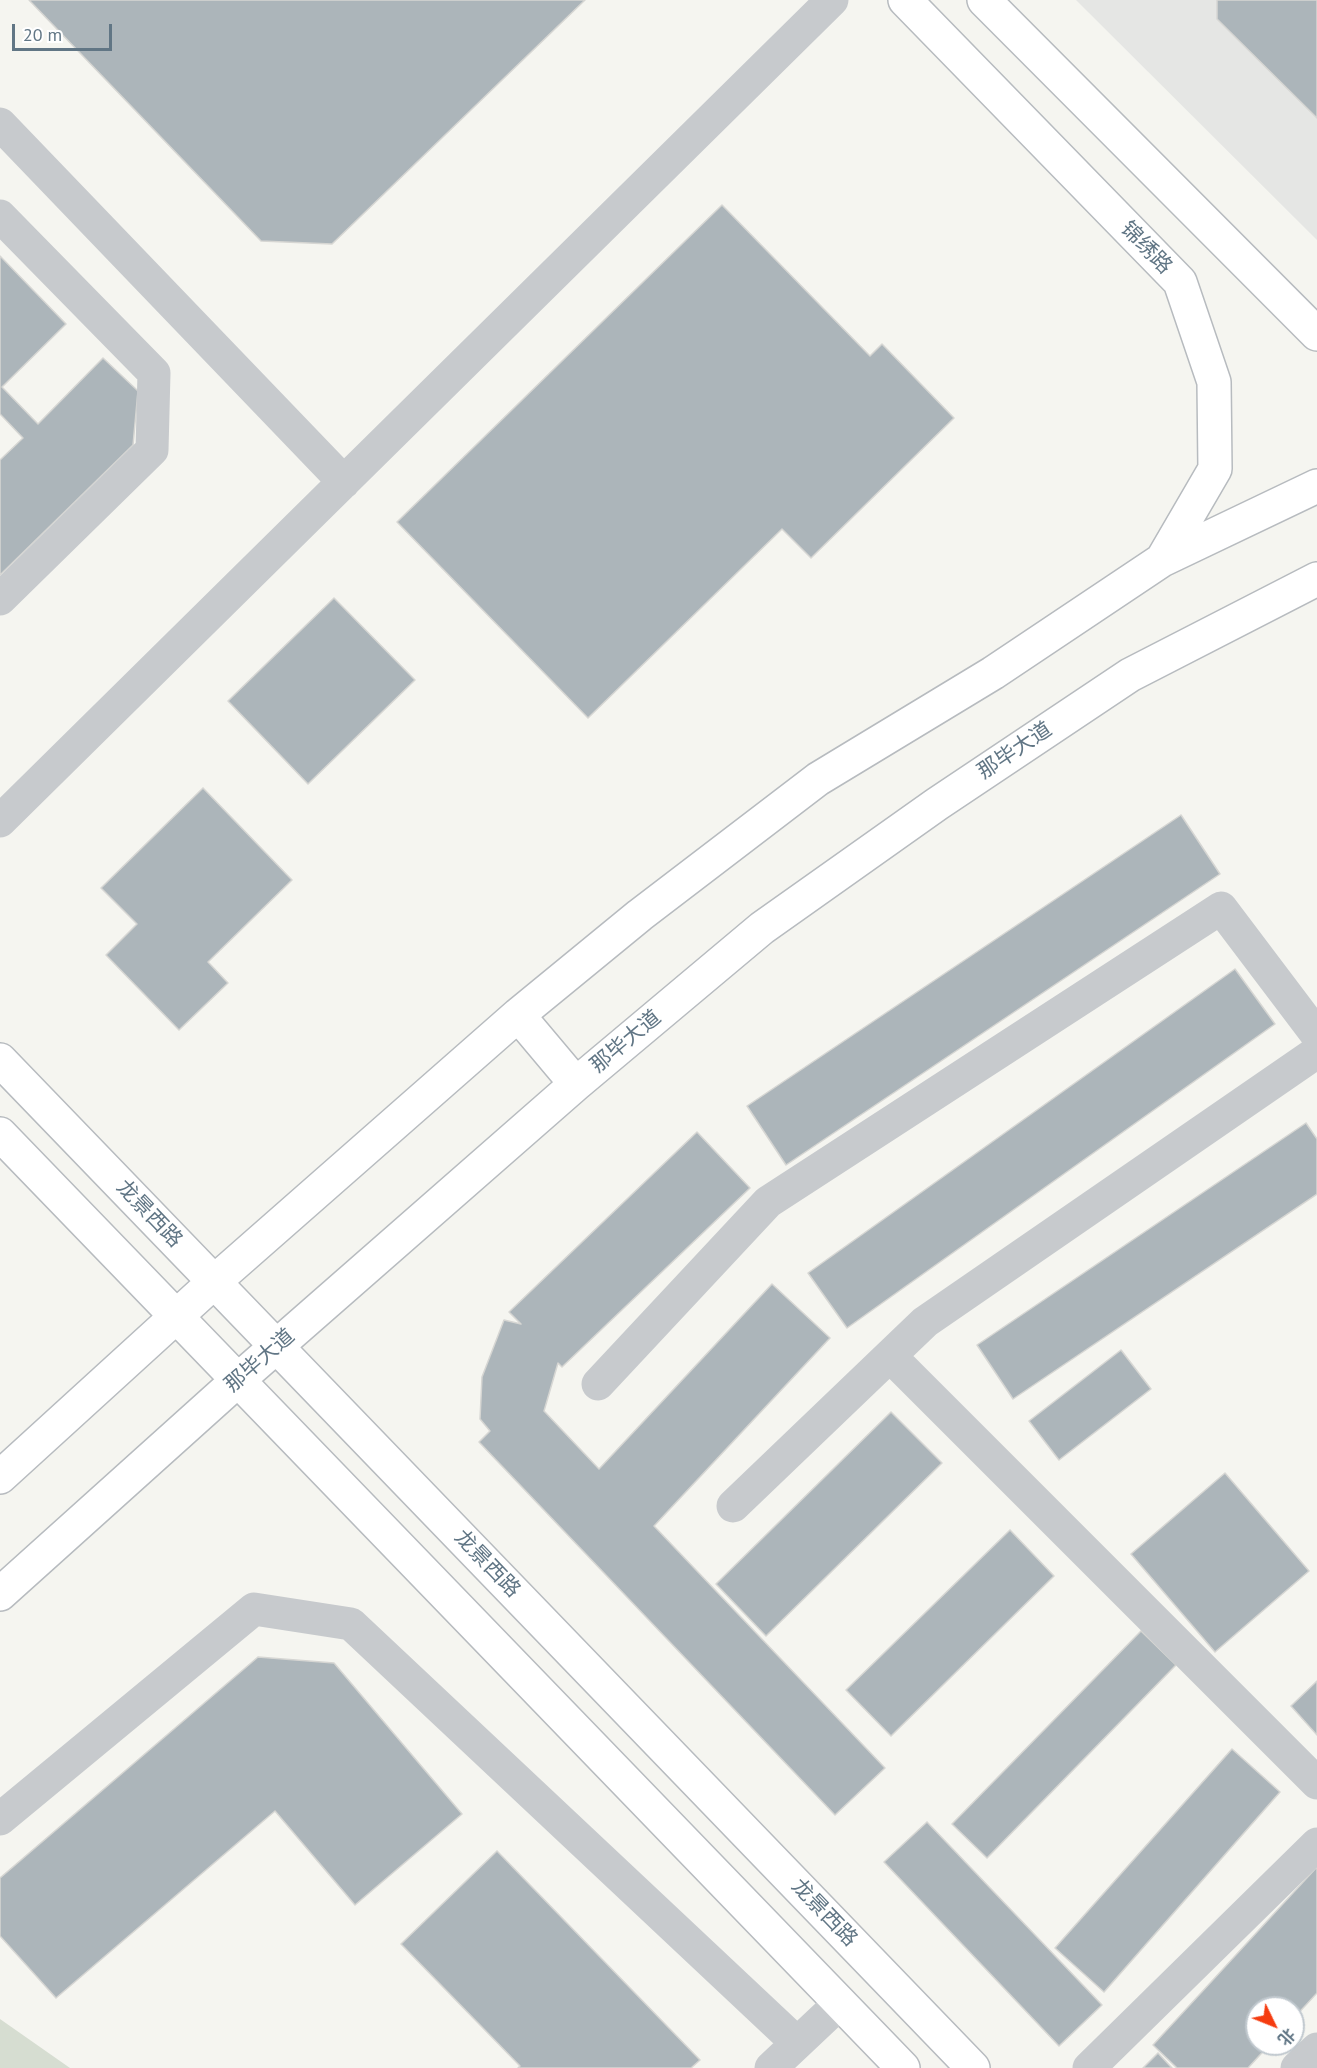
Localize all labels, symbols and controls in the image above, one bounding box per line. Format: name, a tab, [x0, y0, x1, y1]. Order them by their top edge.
scale bar	[15, 12, 116, 50]
text: 20 m	[23, 23, 62, 46]
street label: 锦绣路	[1115, 217, 1177, 279]
street label: 那毕大道	[973, 717, 1057, 785]
street label: 那毕大道	[586, 1005, 666, 1079]
street label: 龙景西路	[111, 1175, 187, 1253]
street label: 那毕大道	[220, 1324, 300, 1398]
street label: 龙景西路	[449, 1525, 525, 1603]
street label: 龙景西路	[786, 1874, 862, 1952]
north arrow	[1245, 1996, 1305, 2056]
text: 北	[1274, 2024, 1299, 2050]

